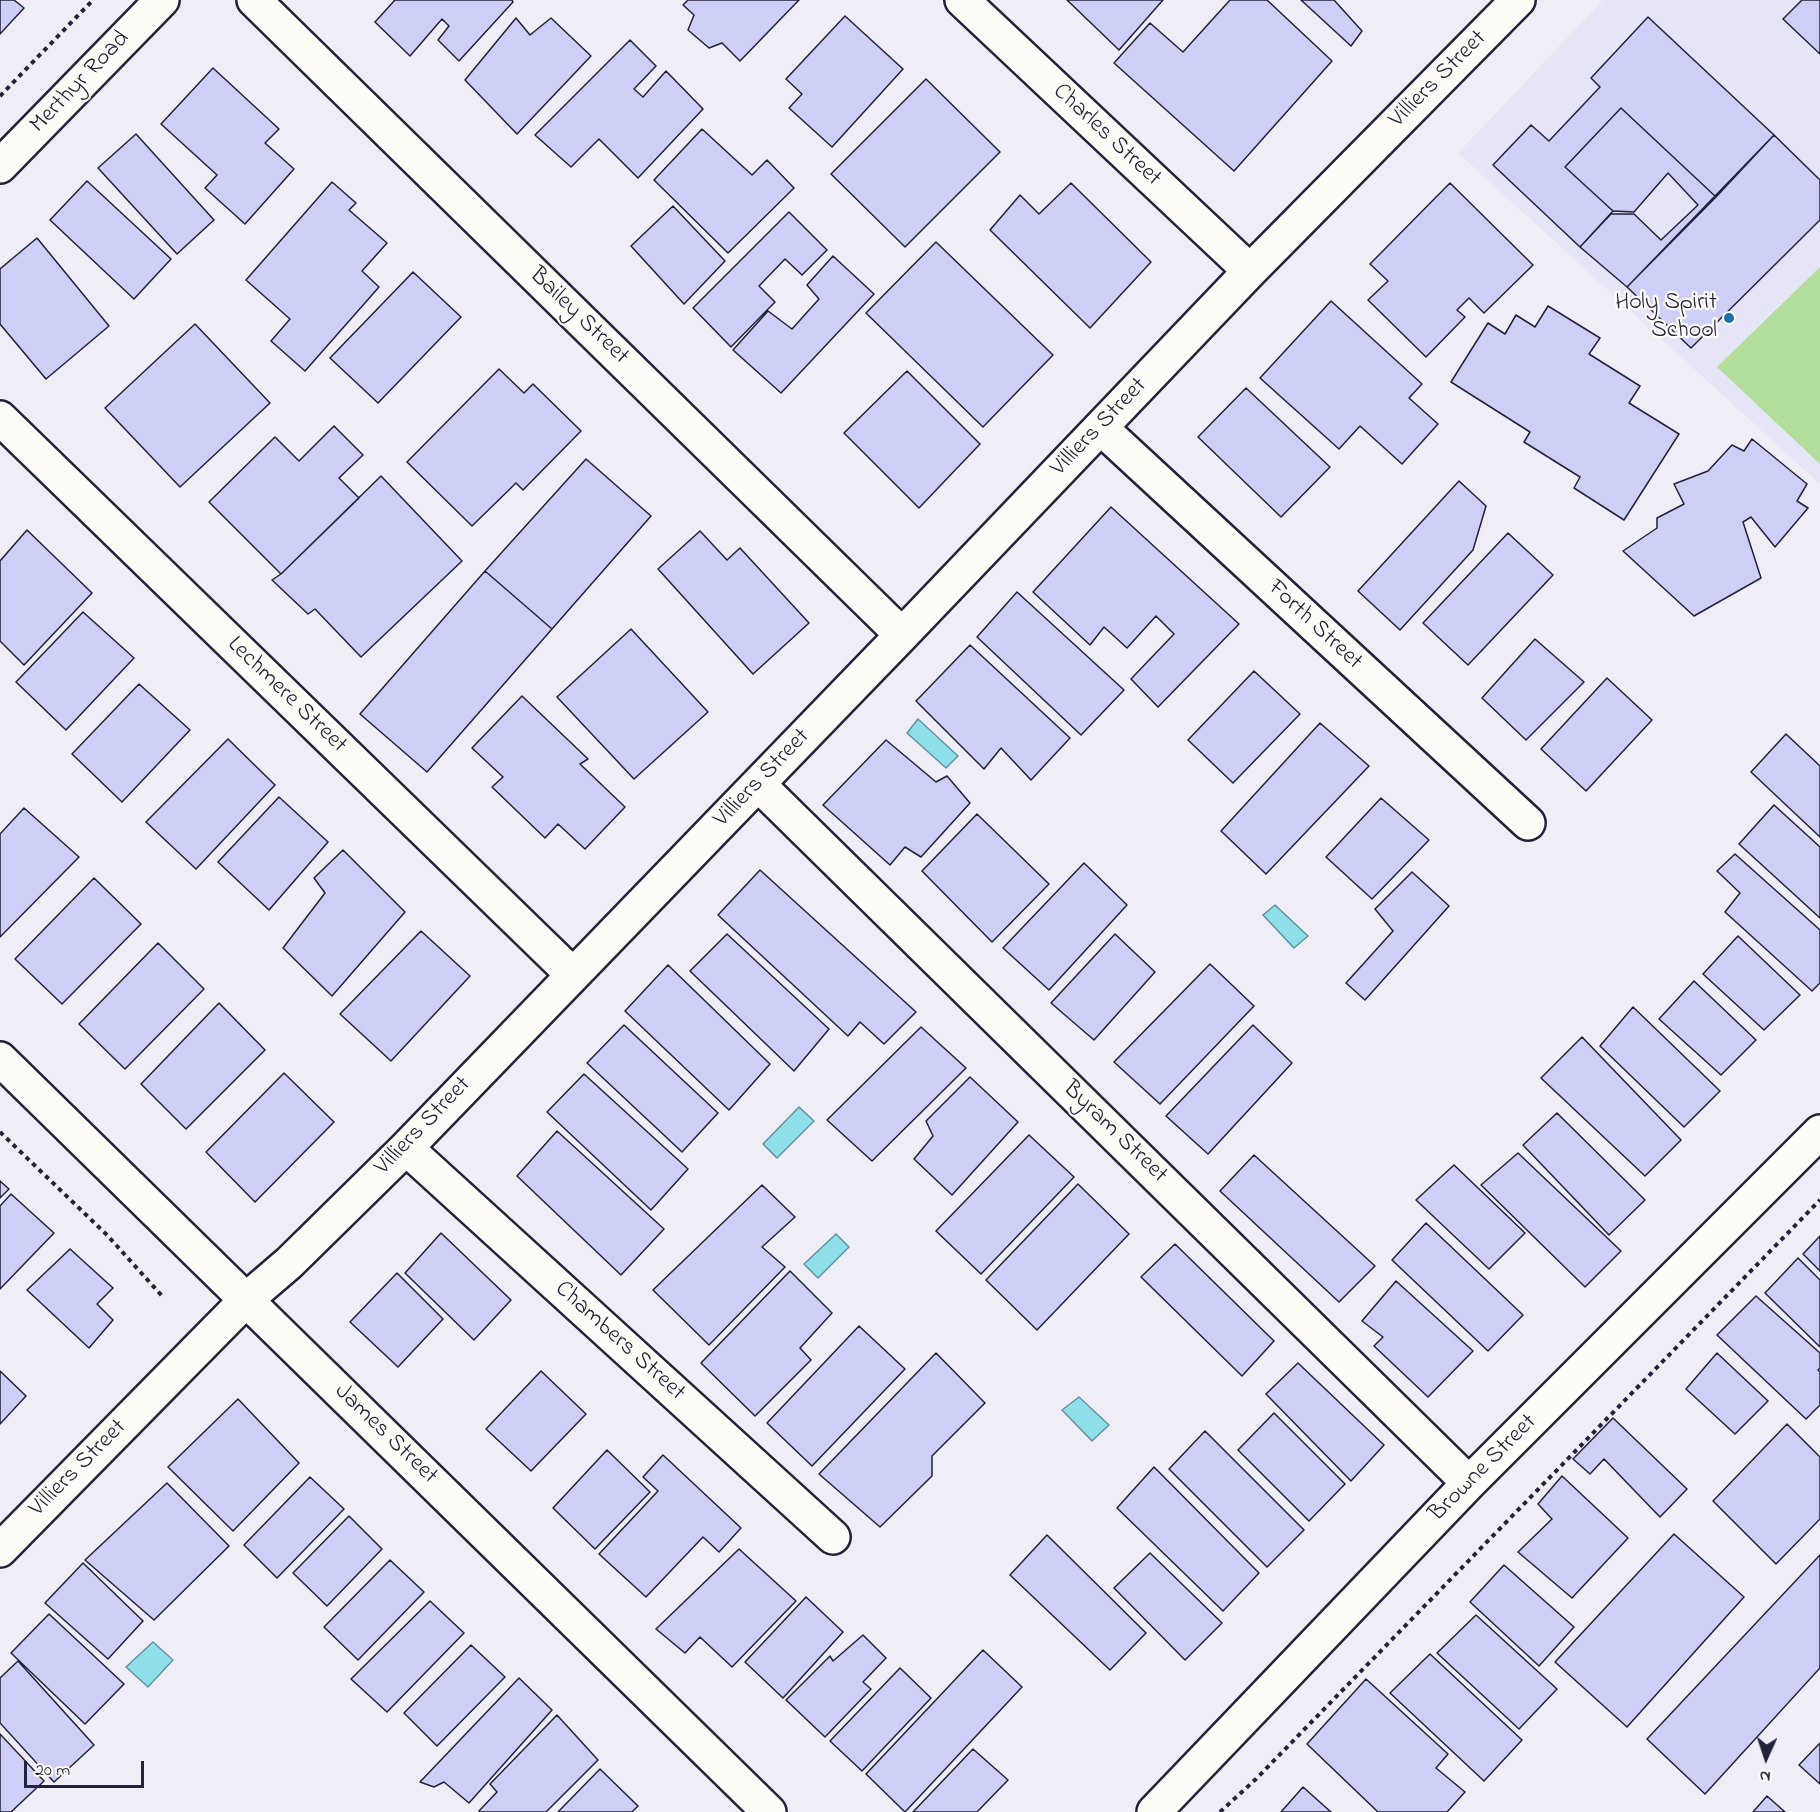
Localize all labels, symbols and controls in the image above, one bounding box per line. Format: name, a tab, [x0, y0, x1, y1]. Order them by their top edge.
street label: Villiers Street	[1384, 25, 1494, 135]
street label: Merthyr Road	[25, 26, 137, 140]
street label: Charles Street	[1046, 78, 1166, 194]
street label: Bailey Street	[522, 262, 634, 372]
place label: Holy Spirit School	[1615, 290, 1717, 346]
marker: Holy Spirit School	[1722, 311, 1736, 325]
street label: Villiers Street	[1046, 373, 1154, 483]
street label: Forth Street	[1261, 575, 1367, 677]
street label: Lechmere Street	[220, 632, 352, 760]
street label: Villiers Street	[709, 724, 817, 834]
street label: Villiers Street	[370, 1072, 478, 1182]
street label: Byram Street	[1055, 1076, 1173, 1190]
street label: Chambers Street	[548, 1276, 690, 1408]
street label: James Street	[327, 1379, 443, 1491]
street label: Browne Street	[1424, 1409, 1544, 1529]
street label: Villiers Street	[24, 1414, 134, 1524]
north arrow	[1736, 1728, 1796, 1788]
scale bar	[27, 1749, 147, 1787]
text: 20 m	[35, 1758, 70, 1784]
text: N	[1759, 1764, 1771, 1788]

